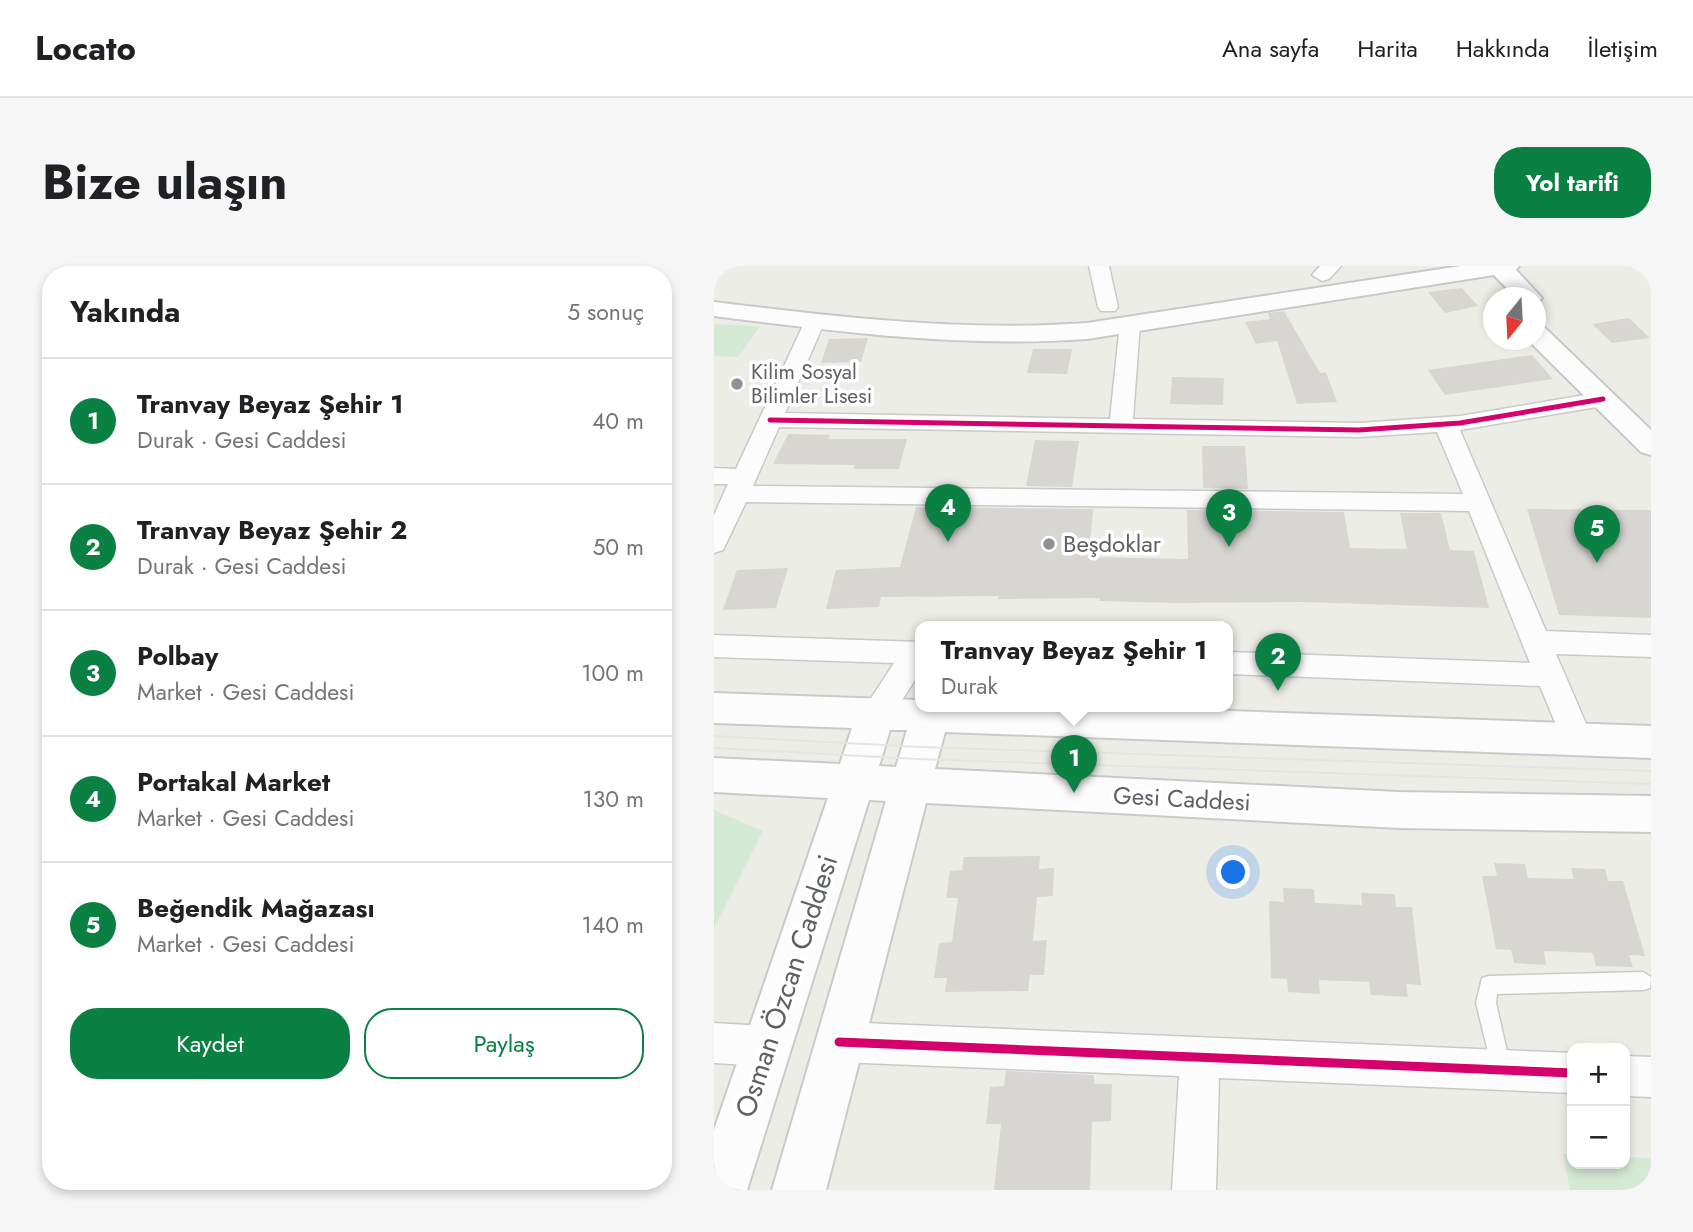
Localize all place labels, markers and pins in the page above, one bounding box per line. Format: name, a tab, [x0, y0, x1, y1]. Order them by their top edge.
place label: Kilim Sosyal Bilimler Lisesi	[751, 357, 872, 411]
marker: Kilim Sosyal Bilimler Lisesi	[729, 376, 745, 392]
pin: 4	[925, 484, 971, 542]
pin: 3	[1206, 489, 1252, 547]
pin: 5	[1574, 505, 1620, 563]
place label: Beşdoklar	[1063, 526, 1162, 561]
marker: Beşdoklar	[1041, 536, 1057, 552]
pin: 2	[1255, 633, 1301, 691]
pin: 1	[1051, 735, 1097, 793]

